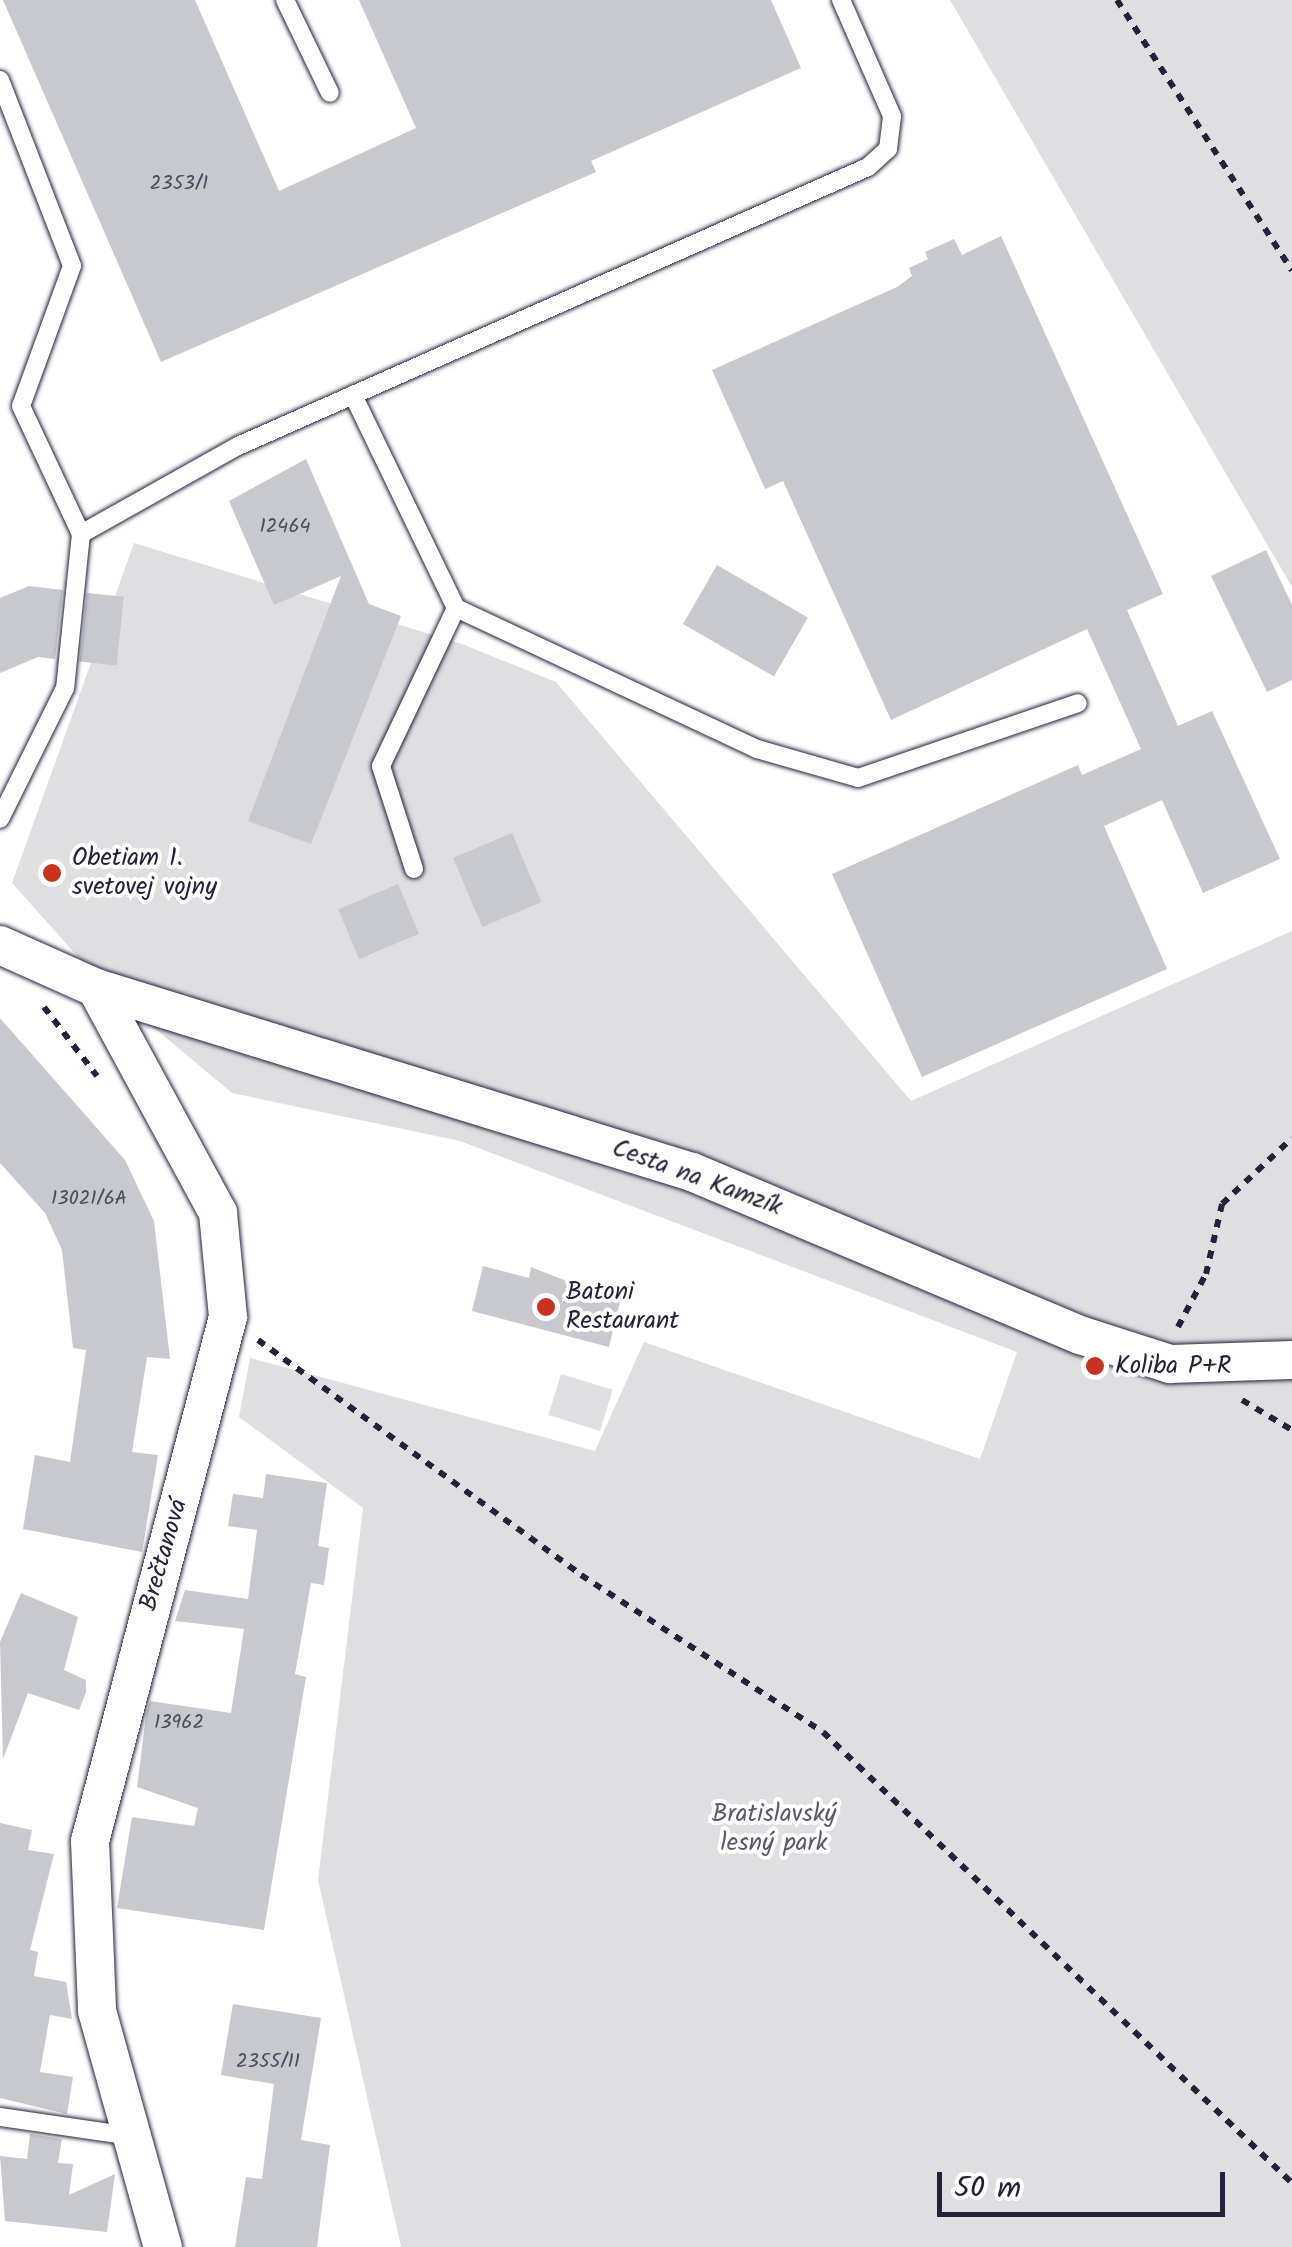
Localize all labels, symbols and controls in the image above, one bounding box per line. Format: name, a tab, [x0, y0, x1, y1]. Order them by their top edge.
house number: 2353/1	[150, 172, 208, 196]
house number: 12464	[259, 515, 311, 539]
place label: Obetiam 1. svetovej vojny	[72, 844, 217, 903]
marker: Obetiam 1. svetovej vojny	[41, 862, 63, 884]
street label: Cesta na Kamzík	[608, 1133, 786, 1223]
house number: 13021/6A	[51, 1187, 127, 1211]
place label: Batoni Restaurant	[566, 1278, 679, 1337]
marker: Batoni Restaurant	[535, 1296, 557, 1318]
place label: Koliba P+R	[1115, 1351, 1231, 1381]
marker: Koliba P+R	[1084, 1355, 1106, 1377]
street label: Brečtanová	[134, 1496, 194, 1614]
house number: 13962	[154, 1711, 204, 1735]
park label: Bratislavský lesný park	[712, 1800, 836, 1859]
house number: 2355/11	[236, 2050, 300, 2074]
scale bar	[942, 2152, 1230, 2214]
text: 50 m	[954, 2165, 1021, 2213]

